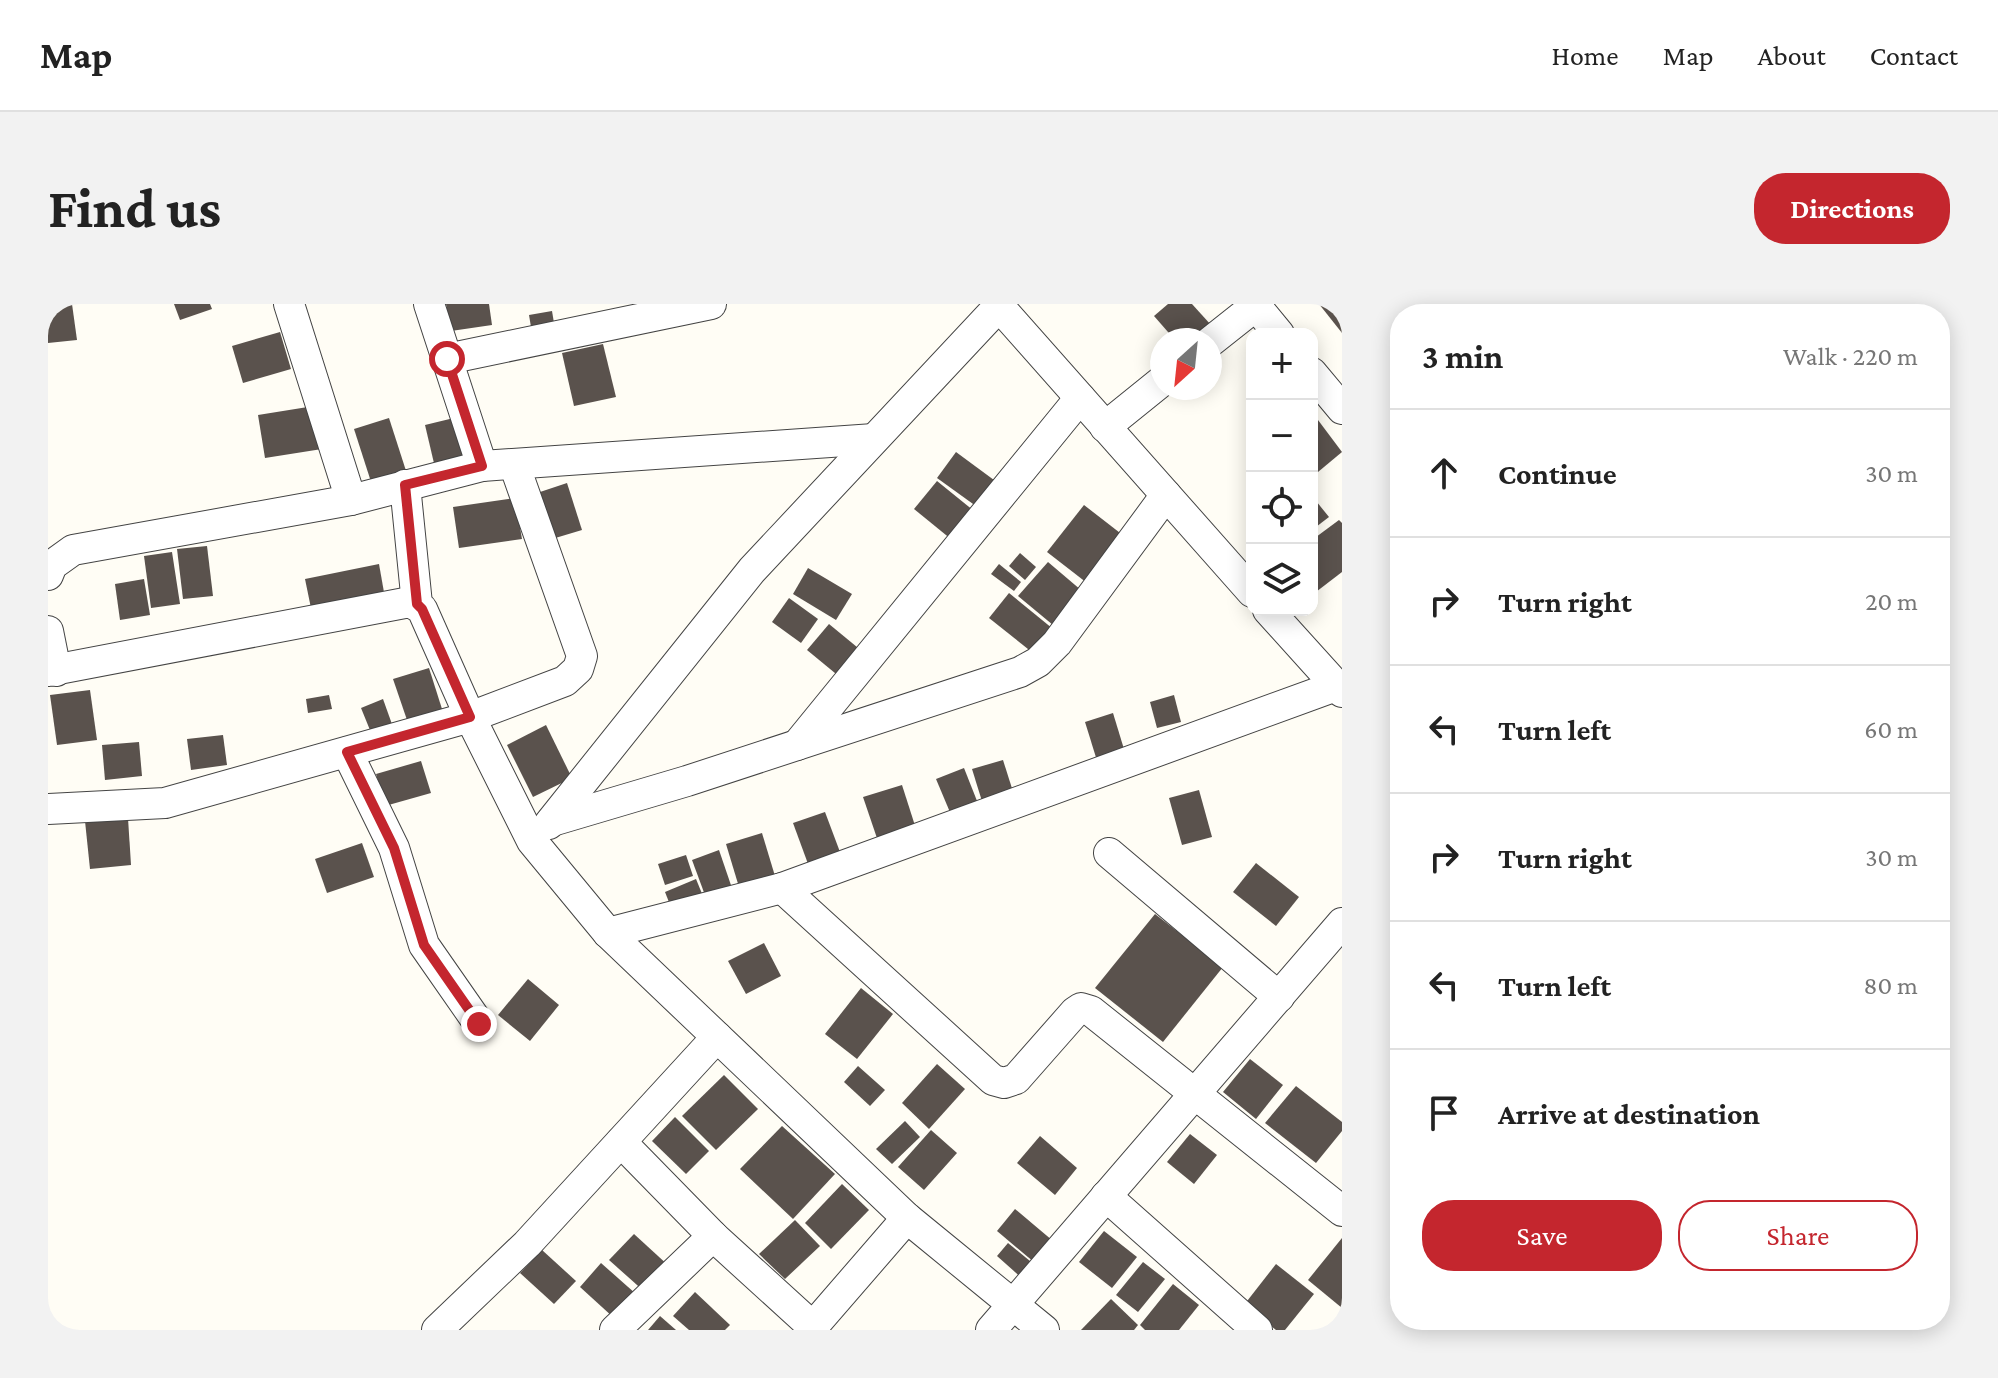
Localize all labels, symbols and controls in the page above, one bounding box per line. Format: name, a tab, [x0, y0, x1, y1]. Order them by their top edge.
text: Map	[40, 34, 113, 76]
text: Home	[1552, 40, 1619, 71]
text: Map	[1663, 40, 1714, 71]
text: About	[1758, 40, 1826, 71]
text: Contact	[1870, 40, 1958, 71]
button: Directions	[1754, 173, 1950, 244]
text: Find us	[48, 177, 221, 239]
north arrow	[1150, 328, 1222, 400]
map controls	[1246, 328, 1318, 616]
button: +	[1246, 328, 1318, 400]
text: 3 min	[1422, 338, 1503, 375]
route start	[429, 341, 465, 377]
text: Walk · 220 m	[1783, 342, 1918, 371]
button: −	[1246, 400, 1318, 472]
icon: ahead	[1422, 451, 1466, 495]
text: Continue	[1498, 457, 1617, 490]
text: 30 m	[1865, 459, 1918, 488]
button: locate	[1246, 472, 1318, 544]
button: layers	[1246, 544, 1318, 616]
icon: right	[1422, 579, 1466, 623]
text: Turn right	[1498, 585, 1632, 618]
text: 20 m	[1865, 587, 1918, 616]
icon: left	[1422, 707, 1466, 751]
text: Turn left	[1498, 713, 1611, 746]
text: 60 m	[1864, 715, 1918, 744]
icon: right	[1422, 835, 1466, 879]
text: Turn right	[1498, 841, 1632, 874]
text: 30 m	[1865, 843, 1918, 872]
icon: left	[1422, 963, 1466, 1007]
text: Turn left	[1498, 969, 1611, 1002]
text: 80 m	[1864, 971, 1918, 1000]
route end	[461, 1006, 497, 1042]
icon: arrive	[1422, 1091, 1466, 1135]
text: Arrive at destination	[1498, 1097, 1760, 1130]
button: Save	[1422, 1200, 1662, 1271]
button: Share	[1678, 1200, 1918, 1271]

